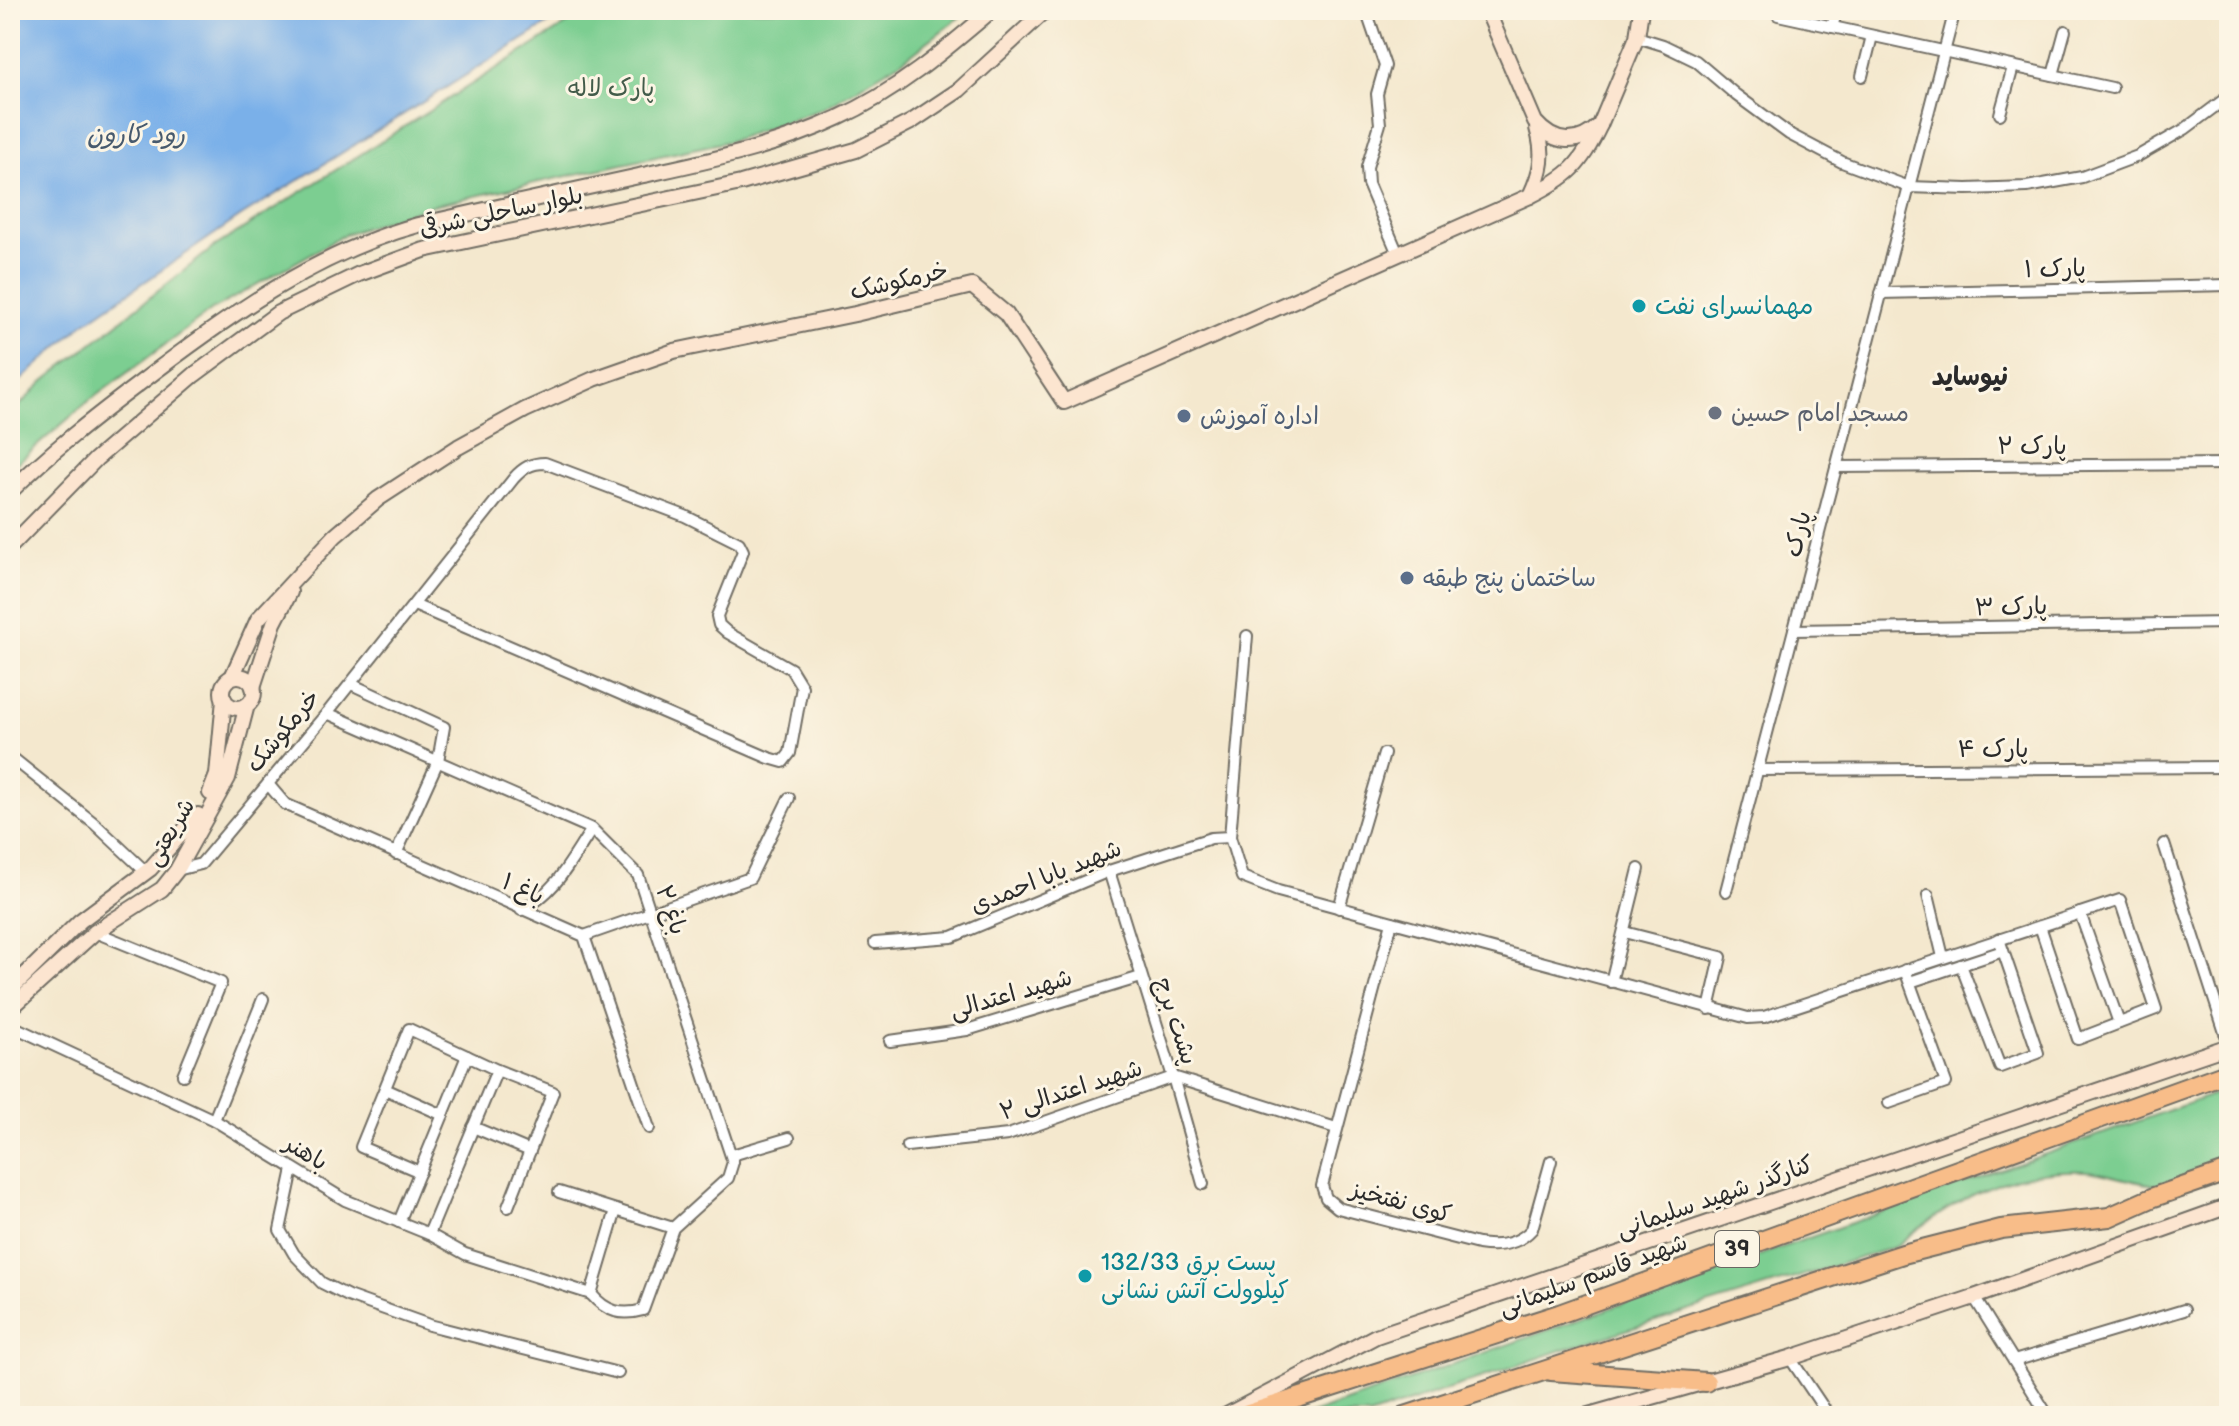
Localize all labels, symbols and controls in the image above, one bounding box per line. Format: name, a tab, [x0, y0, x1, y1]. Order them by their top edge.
park label: پارک لاله	[568, 74, 654, 103]
water label: رود کارون	[87, 120, 185, 151]
street label: بلوار ساحلی شرقی	[416, 180, 585, 243]
street label: پارک ۱	[2024, 254, 2086, 284]
street label: خرمکوشک	[847, 256, 951, 306]
place label: مهمانسرای نفت	[1655, 292, 1813, 321]
marker: مهمانسرای نفت	[1630, 297, 1648, 315]
district label: نیوساید	[1932, 362, 2008, 393]
place label: مسجد امام حسین	[1731, 399, 1909, 431]
place label: اداره آموزش	[1200, 402, 1319, 431]
marker: مسجد امام حسین	[1706, 404, 1724, 422]
marker: اداره آموزش	[1175, 407, 1193, 425]
street label: پارک ۲	[1997, 432, 2067, 461]
street label: پارک	[1778, 508, 1818, 560]
place label: ساختمان پنج طبقه	[1423, 564, 1596, 594]
marker: ساختمان پنج طبقه	[1398, 569, 1416, 587]
street label: پارک ۳	[1974, 592, 2048, 622]
street label: خرمکوشک	[240, 683, 326, 779]
street label: پارک ۴	[1957, 735, 2029, 764]
street label: شریعتی	[139, 793, 201, 871]
street label: شهید بابا احمدی	[966, 834, 1126, 920]
street label: باغ ۱	[497, 867, 549, 913]
street label: باغ ۲	[647, 881, 693, 939]
street label: شهید اعتدالی	[947, 963, 1075, 1025]
street label: پشت برج	[1147, 974, 1204, 1069]
street label: شهید اعتدالی ۲	[996, 1053, 1146, 1127]
street label: باهنر	[277, 1128, 333, 1177]
street label: کنارگذر شهید سلیمانی	[1613, 1150, 1817, 1244]
street label: کوی نفتخیز	[1345, 1174, 1455, 1229]
street label: شهید قاسم سلیمانی	[1495, 1227, 1692, 1325]
road number: 39	[1715, 1231, 1759, 1267]
place label: پست برق 132/33 کیلوولت آتش نشانی	[1101, 1248, 1289, 1305]
marker: پست برق 132/33 کیلوولت آتش نشانی	[1076, 1267, 1094, 1285]

